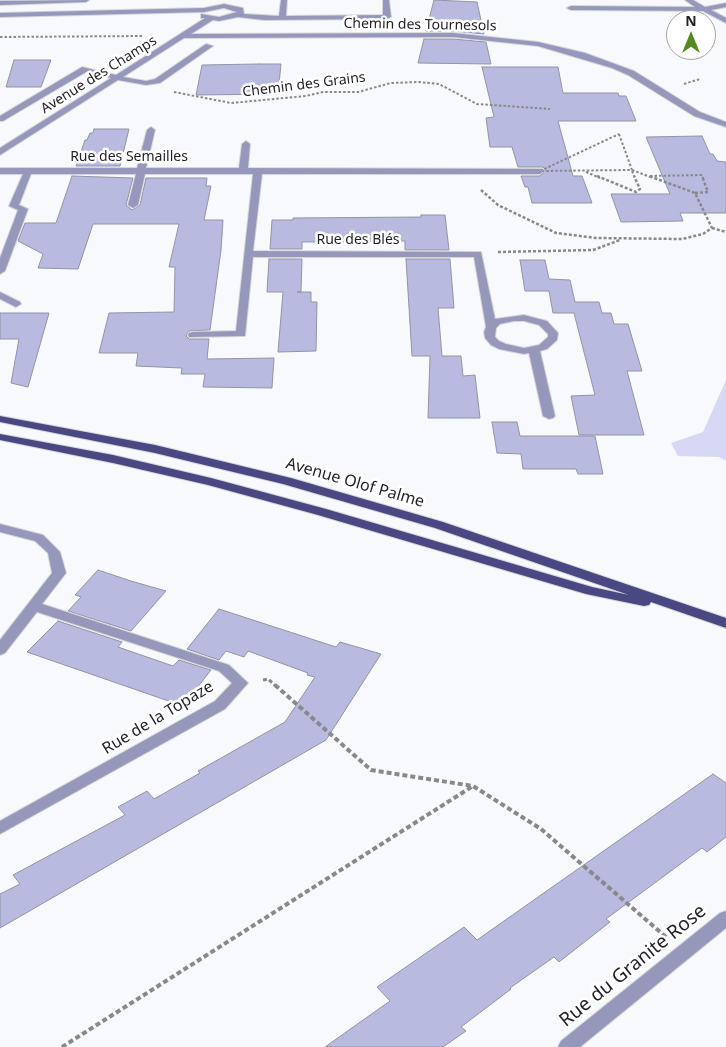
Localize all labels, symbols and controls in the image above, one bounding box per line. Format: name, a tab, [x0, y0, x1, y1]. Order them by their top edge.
north arrow	[666, 10, 716, 60]
text: N	[685, 11, 697, 30]
street label: Chemin des Tournesols	[343, 15, 497, 35]
street label: Avenue des Champs	[38, 33, 160, 117]
street label: Chemin des Grains	[242, 69, 366, 101]
street label: Rue des Semailles	[70, 149, 188, 165]
street label: Rue des Blés	[316, 232, 400, 248]
street label: Avenue Olof Palme	[284, 454, 426, 512]
street label: Rue de la Topaze	[99, 677, 217, 759]
street label: Rue du Granite Rose	[555, 900, 711, 1032]

